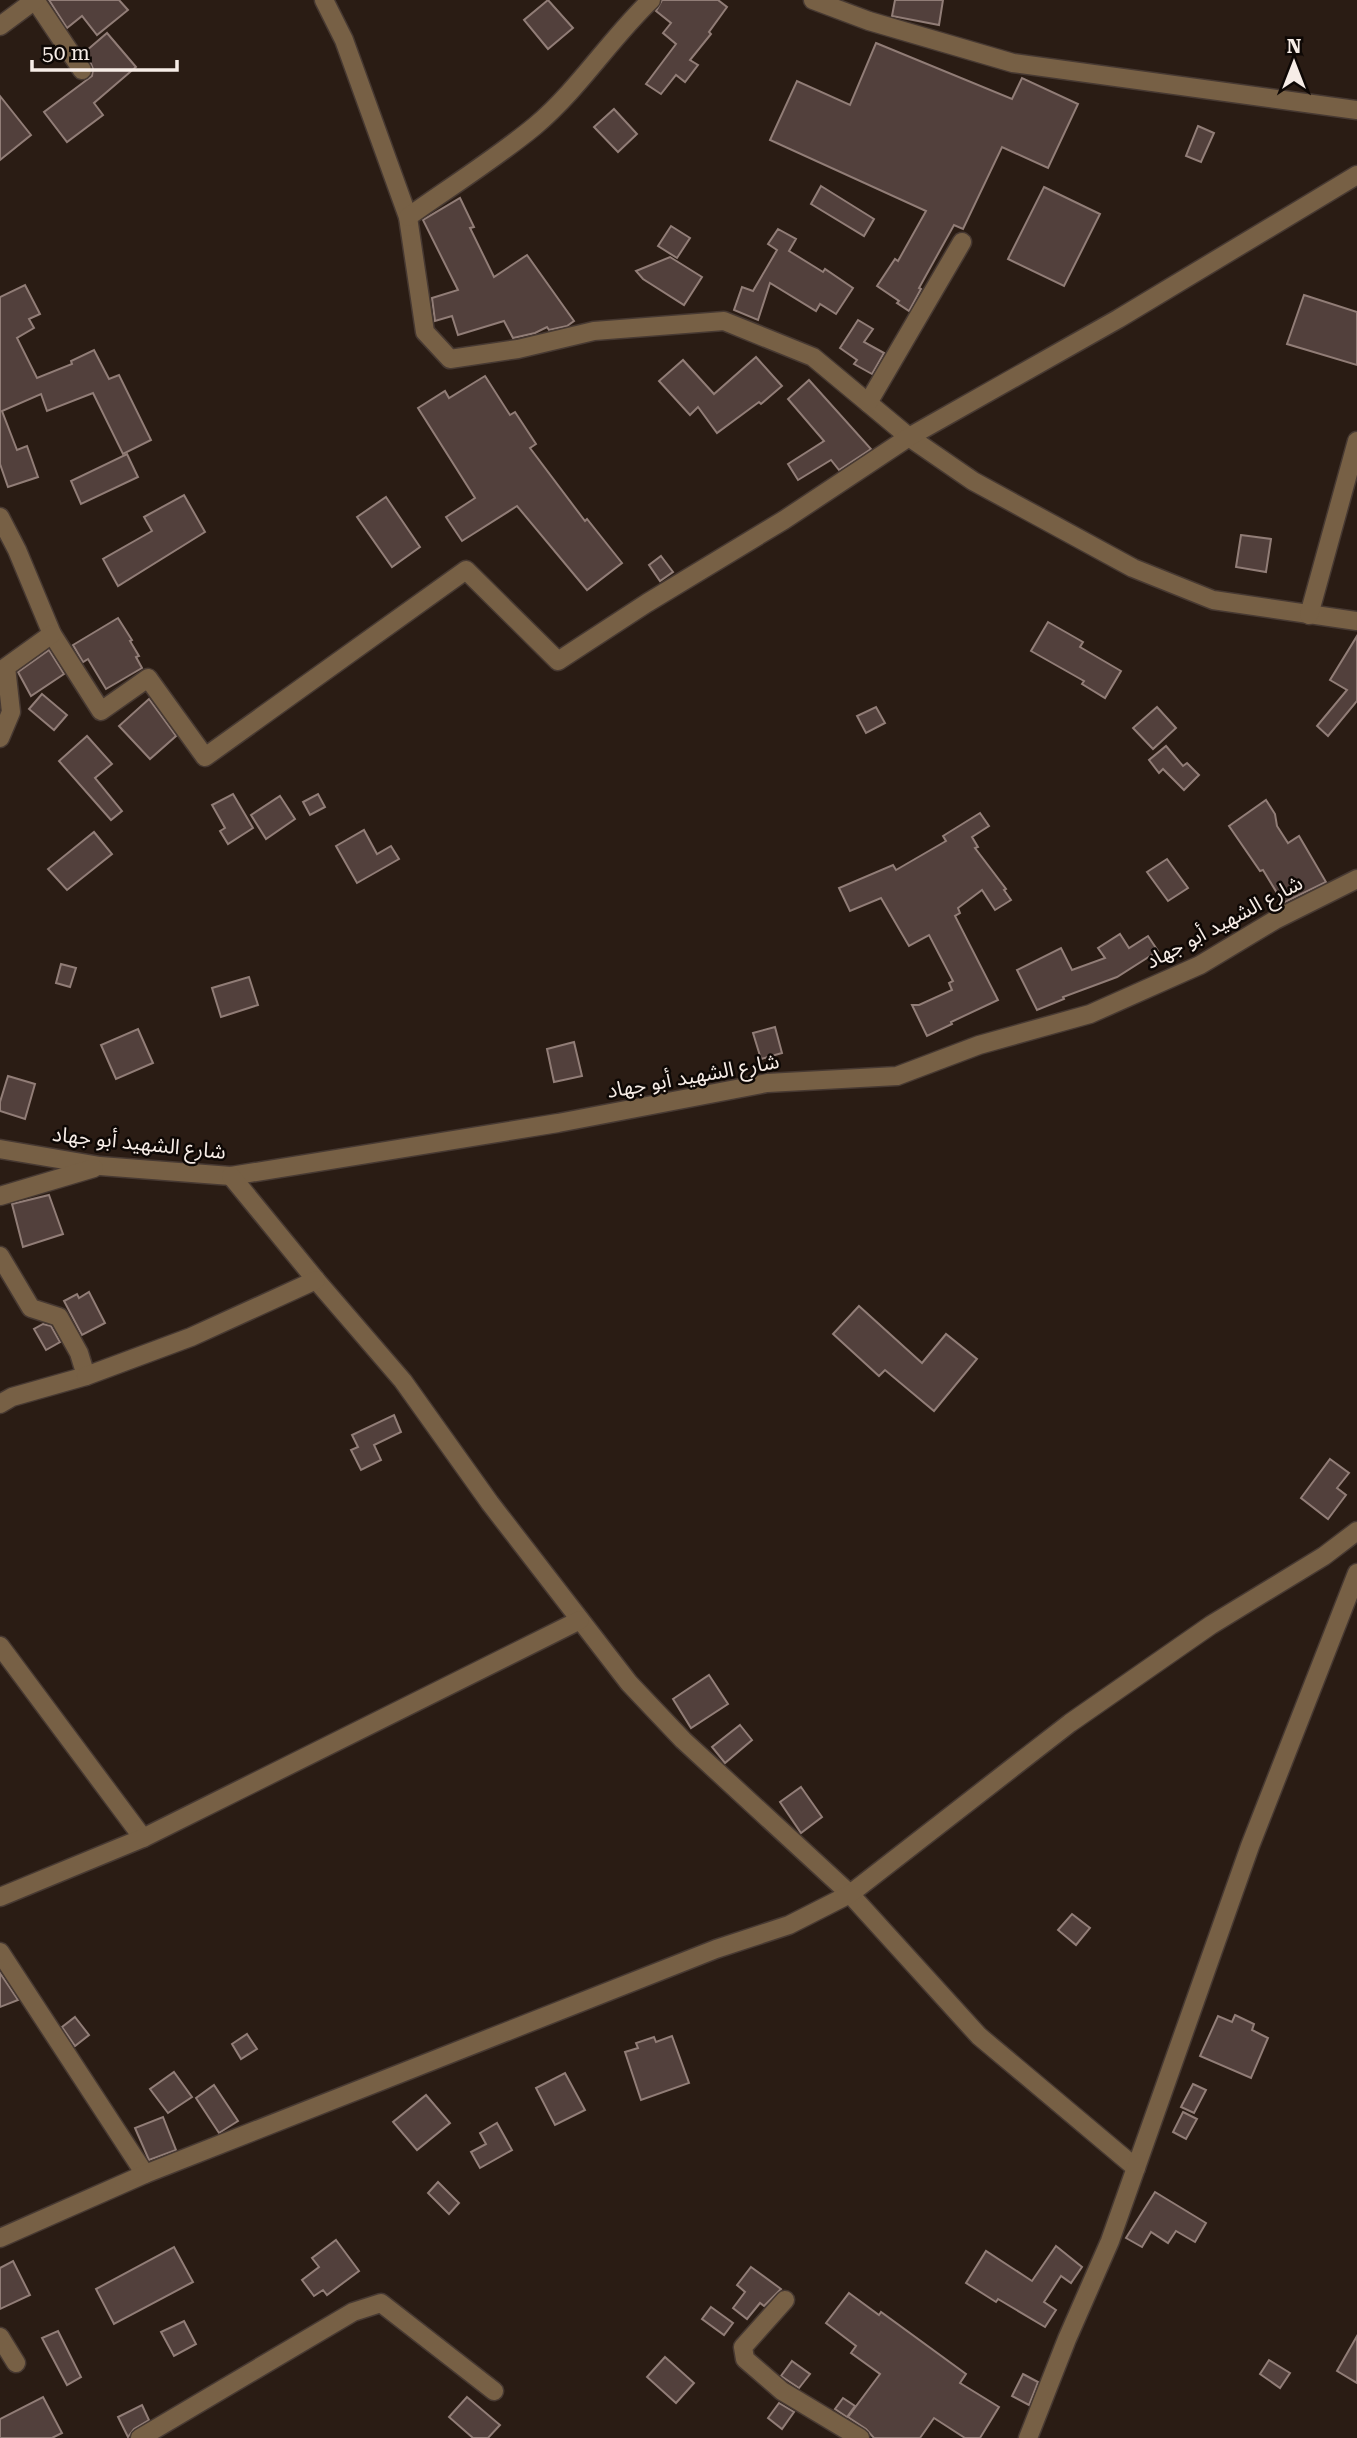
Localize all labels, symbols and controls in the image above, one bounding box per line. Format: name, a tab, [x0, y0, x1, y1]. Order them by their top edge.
scale bar	[32, 28, 177, 72]
north arrow	[1259, 28, 1329, 98]
text: N	[1287, 35, 1302, 58]
text: 50 m	[42, 41, 90, 65]
street label: شارع الشهيد أبو جهاد	[1141, 870, 1308, 976]
street label: شارع الشهيد أبو جهاد	[605, 1048, 782, 1106]
street label: شارع الشهيد أبو جهاد	[51, 1121, 227, 1167]

